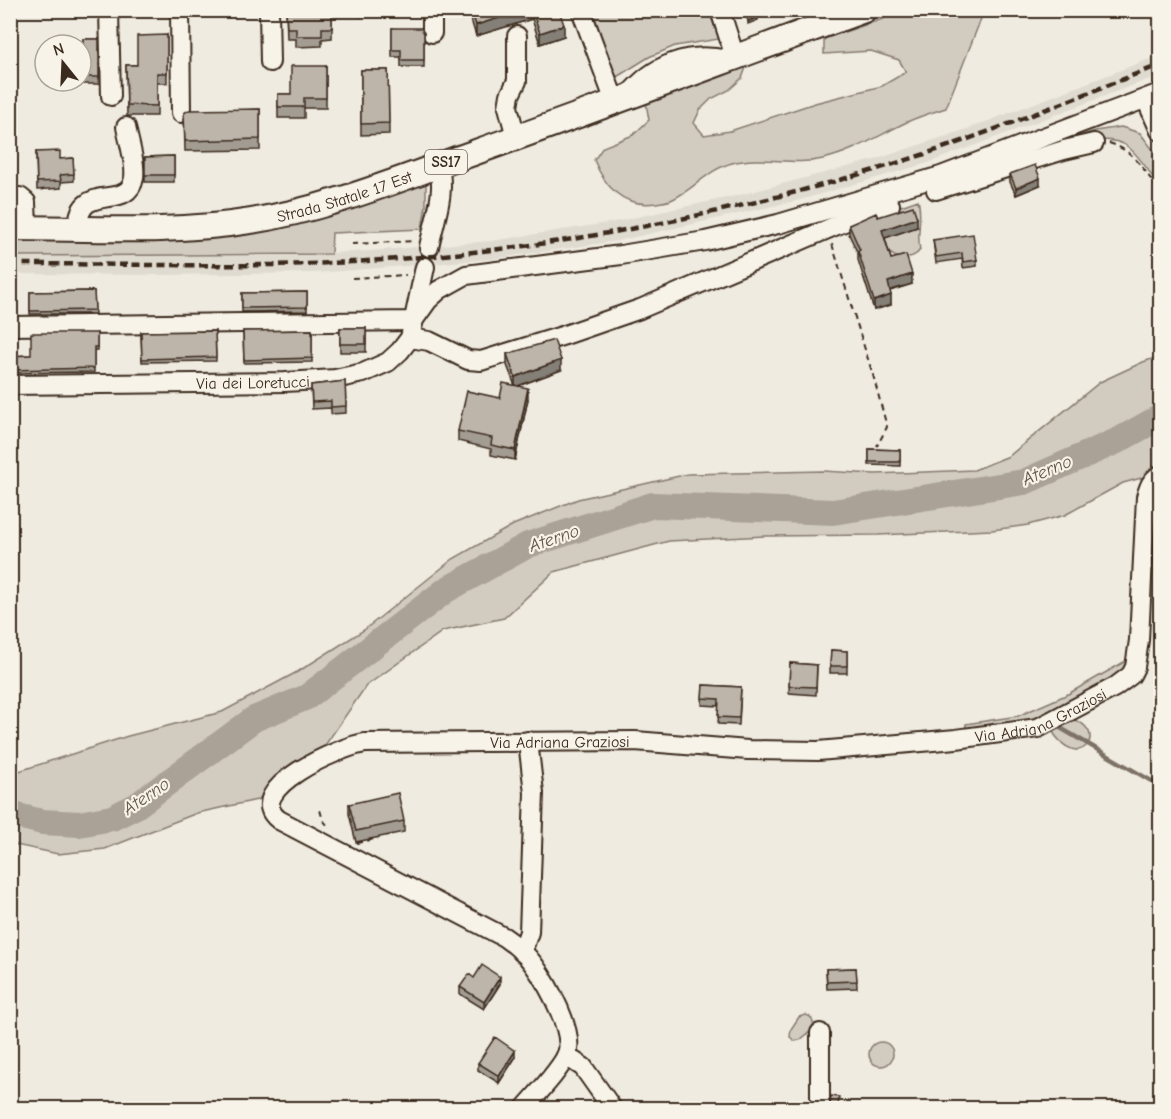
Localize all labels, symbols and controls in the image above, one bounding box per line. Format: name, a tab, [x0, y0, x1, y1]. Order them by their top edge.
north arrow	[33, 33, 93, 93]
text: N	[51, 40, 66, 60]
road number: SS17	[425, 150, 467, 174]
street label: Strada Statale 17 Est	[275, 168, 415, 226]
street label: Via dei Loretucci	[196, 373, 310, 393]
water label: Aterno	[1018, 451, 1075, 491]
water label: Aterno	[525, 520, 582, 557]
street label: Via Adriana Graziosi	[974, 685, 1110, 746]
street label: Via Adriana Graziosi	[490, 733, 630, 752]
water label: Aterno	[118, 773, 174, 820]

